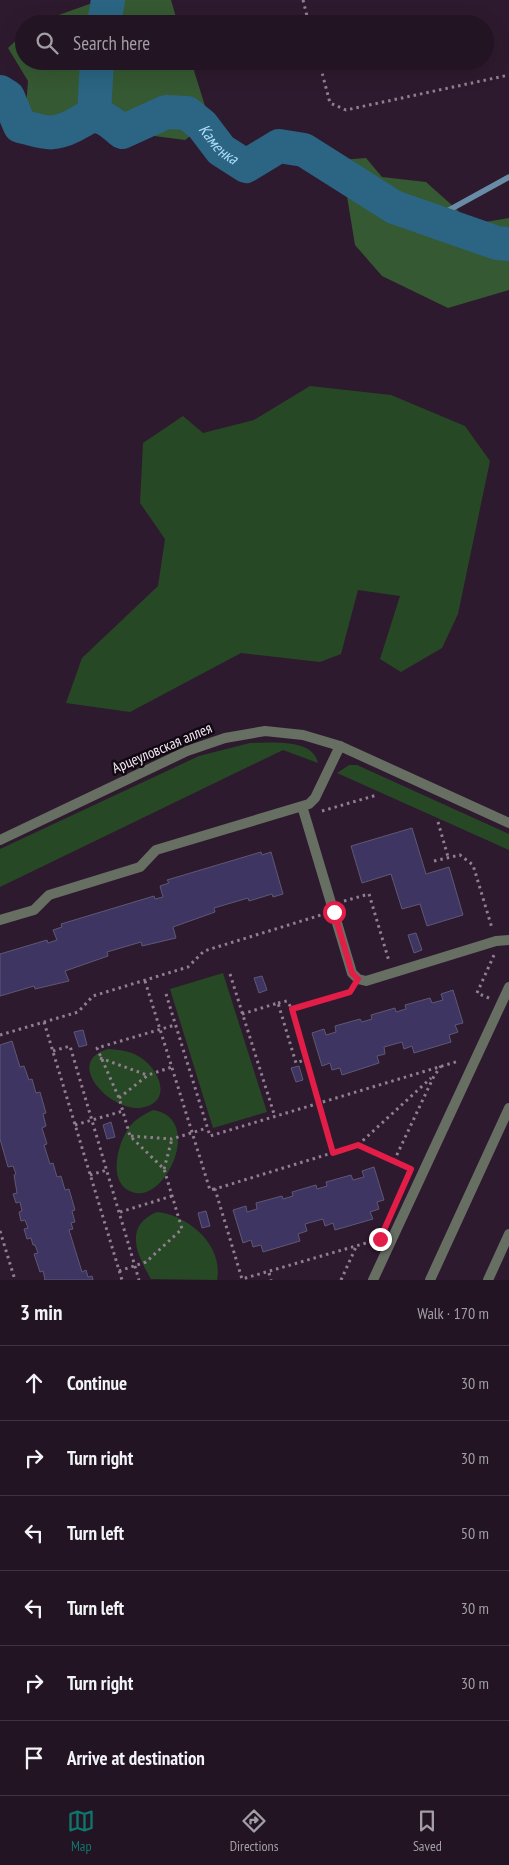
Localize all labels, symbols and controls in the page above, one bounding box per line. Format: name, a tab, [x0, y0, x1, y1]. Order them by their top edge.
search box	[15, 15, 494, 70]
icon: search	[33, 29, 61, 57]
text: Search here	[73, 31, 150, 55]
water label: Каменка	[195, 120, 243, 169]
street label: Арцеуловская аллея	[109, 718, 215, 777]
route start	[323, 901, 346, 924]
route end	[369, 1228, 392, 1251]
text: 3 min	[20, 1299, 62, 1326]
text: Walk · 170 m	[417, 1303, 489, 1323]
icon: ahead	[20, 1369, 48, 1397]
text: Continue	[67, 1371, 127, 1395]
text: 30 m	[461, 1373, 489, 1393]
icon: right	[20, 1444, 48, 1472]
text: Turn right	[67, 1446, 133, 1470]
text: 30 m	[461, 1448, 489, 1468]
icon: left	[20, 1519, 48, 1547]
text: Turn left	[67, 1521, 124, 1545]
text: 50 m	[461, 1523, 489, 1543]
icon: left	[20, 1594, 48, 1622]
text: Turn left	[67, 1596, 124, 1620]
text: 30 m	[461, 1598, 489, 1618]
icon: right	[20, 1669, 48, 1697]
text: Turn right	[67, 1671, 133, 1695]
text: 30 m	[461, 1673, 489, 1693]
icon: arrive	[20, 1744, 48, 1772]
text: Arrive at destination	[67, 1746, 205, 1770]
tab: Map	[67, 1807, 95, 1855]
tab: Directions	[230, 1807, 278, 1855]
tab: Saved	[413, 1807, 442, 1855]

